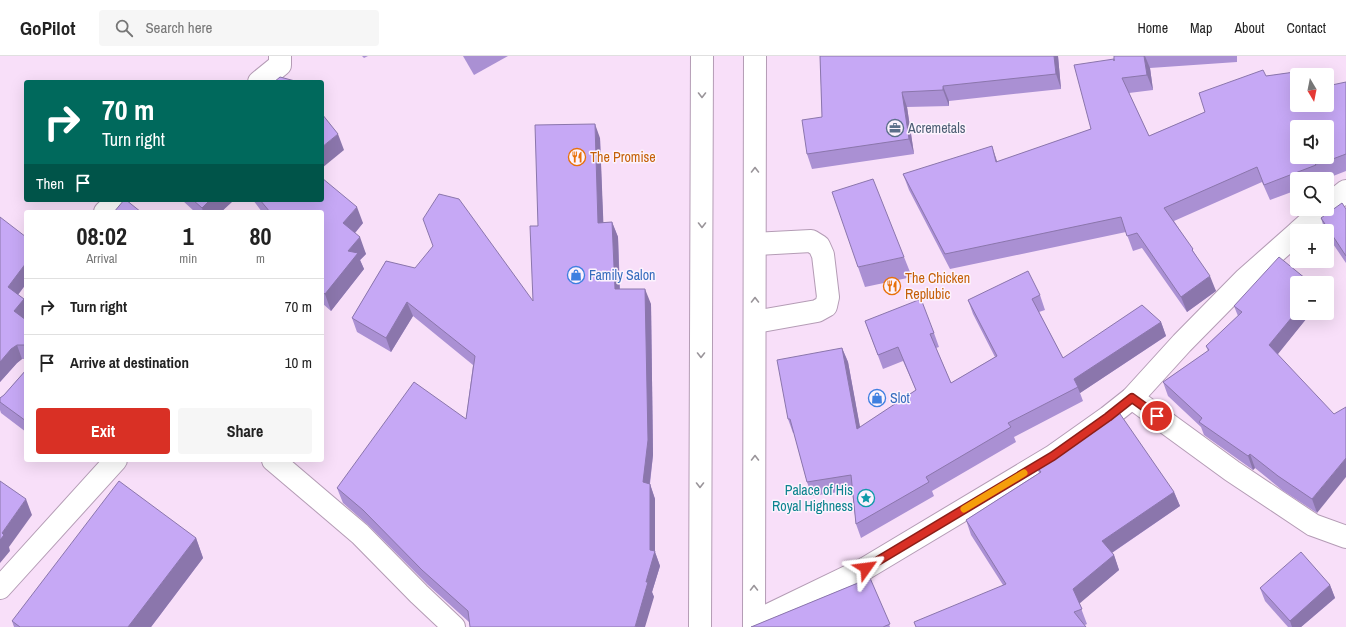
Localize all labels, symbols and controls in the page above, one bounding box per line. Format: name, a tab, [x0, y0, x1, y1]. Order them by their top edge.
search box	[99, 10, 379, 46]
text: GoPilot	[20, 15, 75, 41]
icon: search	[113, 17, 135, 39]
text: Search here	[145, 17, 212, 38]
text: Home	[1137, 19, 1168, 37]
text: Map	[1190, 19, 1212, 37]
text: About	[1234, 19, 1264, 37]
text: Contact	[1286, 19, 1326, 37]
north arrow	[1290, 68, 1334, 112]
map controls	[1290, 68, 1334, 320]
text: 70 m	[102, 91, 154, 129]
one-way arrow	[698, 92, 706, 98]
icon: right	[36, 96, 88, 148]
office icon: Acremetals	[885, 118, 905, 138]
place label: Acremetals	[907, 119, 966, 137]
button: sound	[1290, 120, 1334, 164]
text: Turn right	[102, 127, 165, 152]
restaurant icon: The Promise	[567, 147, 587, 167]
place label: The Promise	[590, 148, 656, 166]
one-way arrow	[751, 167, 759, 173]
icon: arrive	[72, 172, 94, 194]
button: search	[1290, 172, 1334, 216]
text: Then	[36, 173, 64, 194]
text: 08:02	[77, 220, 127, 252]
text: 1	[183, 220, 194, 252]
text: 80	[250, 220, 272, 252]
one-way arrow	[698, 222, 706, 228]
button: +	[1290, 224, 1334, 268]
text: Arrival	[86, 250, 117, 267]
text: min	[179, 250, 197, 267]
text: m	[256, 250, 265, 267]
shop icon: Family Salon	[566, 265, 586, 285]
place label: Family Salon	[589, 266, 655, 284]
place label: The Chicken Replubic	[905, 269, 970, 303]
restaurant icon: The Chicken Replubic	[882, 276, 902, 296]
button: −	[1290, 276, 1334, 320]
icon: right	[36, 296, 58, 318]
text: Turn right	[70, 296, 127, 317]
text: 70 m	[285, 296, 312, 317]
one-way arrow	[751, 297, 759, 303]
icon: arrive	[36, 352, 58, 374]
text: Arrive at destination	[70, 352, 189, 373]
text: 10 m	[285, 352, 312, 373]
one-way arrow	[697, 352, 705, 358]
shop icon: Slot	[867, 388, 887, 408]
place label: Slot	[890, 389, 910, 407]
pin	[1140, 399, 1174, 433]
icon: arrive	[1146, 405, 1168, 427]
button: Exit	[36, 408, 170, 454]
button: Share	[178, 408, 312, 454]
one-way arrow	[751, 455, 759, 461]
place label: Palace of His Royal Highness	[772, 481, 853, 515]
one-way arrow	[696, 482, 704, 488]
place icon: Palace of His Royal Highness	[856, 488, 876, 508]
position arrow	[845, 547, 887, 589]
one-way arrow	[750, 585, 758, 591]

